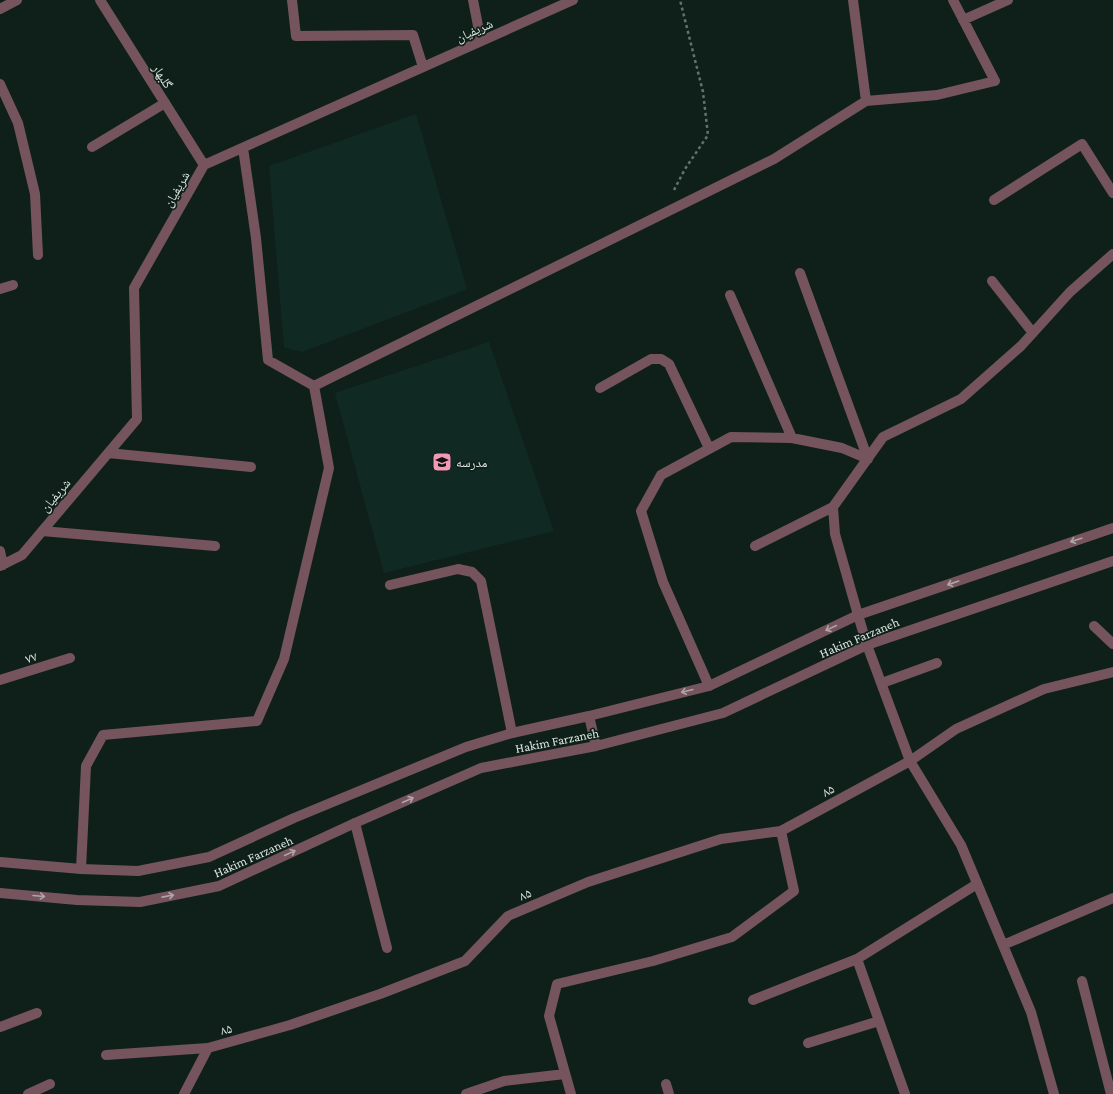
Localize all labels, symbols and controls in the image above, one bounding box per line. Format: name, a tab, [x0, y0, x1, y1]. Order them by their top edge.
street label: شریفیان	[453, 16, 495, 46]
street label: گلبهار	[148, 61, 176, 92]
street label: شریفیان	[160, 169, 194, 210]
school or university icon: مدرسه	[431, 451, 453, 473]
place label: مدرسه	[456, 455, 488, 471]
street label: شریفیان	[37, 476, 74, 516]
one-way arrow	[1069, 537, 1082, 544]
one-way arrow	[947, 579, 959, 587]
street label: Hakim Farzaneh	[817, 614, 901, 661]
one-way arrow	[826, 625, 838, 632]
street label: ۷۷	[23, 648, 39, 666]
one-way arrow	[681, 688, 694, 696]
street label: Hakim Farzaneh	[514, 725, 600, 756]
street label: ۸۵	[820, 781, 837, 800]
one-way arrow	[402, 796, 414, 803]
street label: Hakim Farzaneh	[211, 832, 295, 881]
one-way arrow	[284, 849, 296, 857]
street label: ۸۵	[517, 885, 534, 904]
one-way arrow	[161, 892, 174, 900]
one-way arrow	[32, 893, 45, 900]
street label: ۸۵	[219, 1021, 234, 1038]

